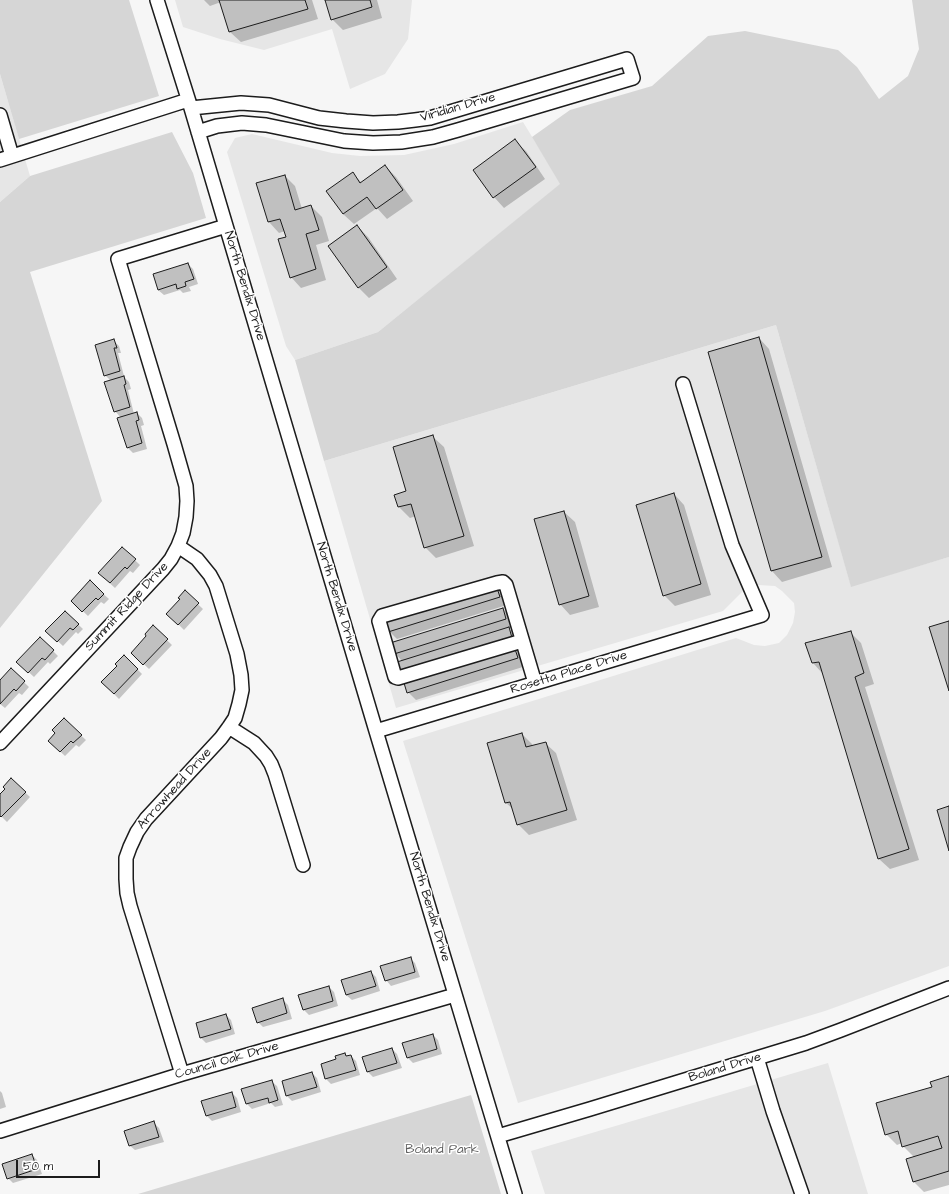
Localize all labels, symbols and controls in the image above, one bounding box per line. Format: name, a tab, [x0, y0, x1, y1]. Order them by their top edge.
street label: Viridian Drive	[419, 90, 497, 126]
street label: North Bendix Drive	[220, 229, 268, 343]
street label: North Bendix Drive	[312, 540, 360, 654]
street label: Summit Ridge Drive	[82, 559, 172, 655]
street label: Rosetta Place Drive	[509, 648, 629, 698]
street label: Arrowhead Drive	[134, 745, 216, 833]
street label: North Bendix Drive	[405, 850, 453, 964]
street label: Council Oak Drive	[173, 1039, 281, 1083]
street label: Boland Drive	[687, 1050, 763, 1086]
park label: Boland Park	[405, 1142, 479, 1158]
scale bar	[18, 1152, 102, 1178]
text: 50 m	[23, 1158, 53, 1175]

